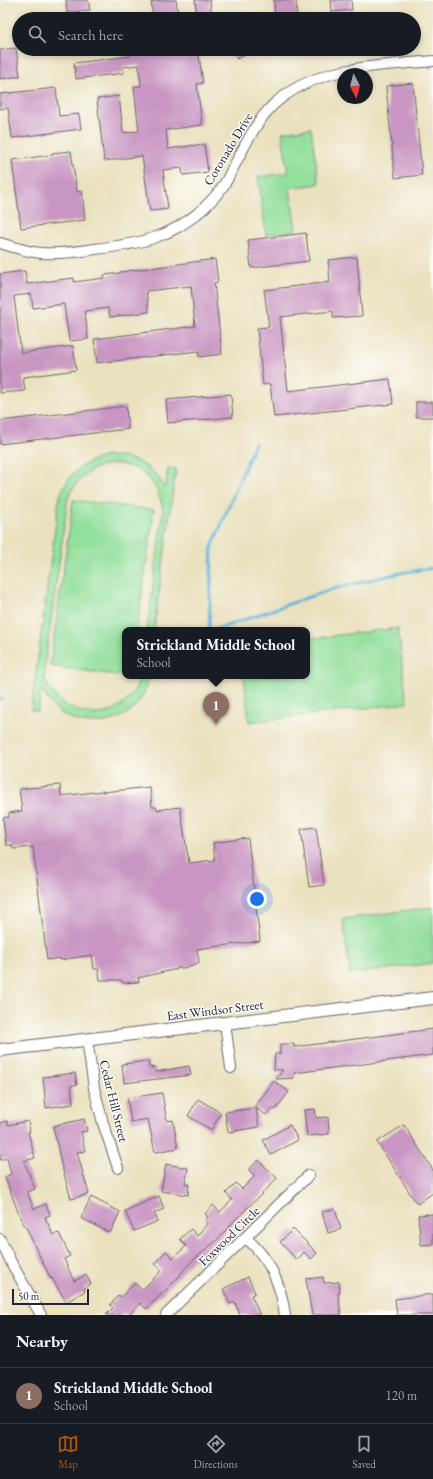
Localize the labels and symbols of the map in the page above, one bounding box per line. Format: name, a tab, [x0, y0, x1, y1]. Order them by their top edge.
north arrow	[337, 68, 373, 104]
street label: Coronado Drive	[200, 110, 256, 188]
pin: 1	[203, 692, 229, 725]
your location	[247, 889, 267, 909]
street label: East Windsor Street	[166, 996, 264, 1024]
street label: Cedar Hill Street	[96, 1058, 132, 1144]
street label: Foxwood Circle	[195, 1203, 263, 1269]
scale bar	[12, 1287, 89, 1306]

